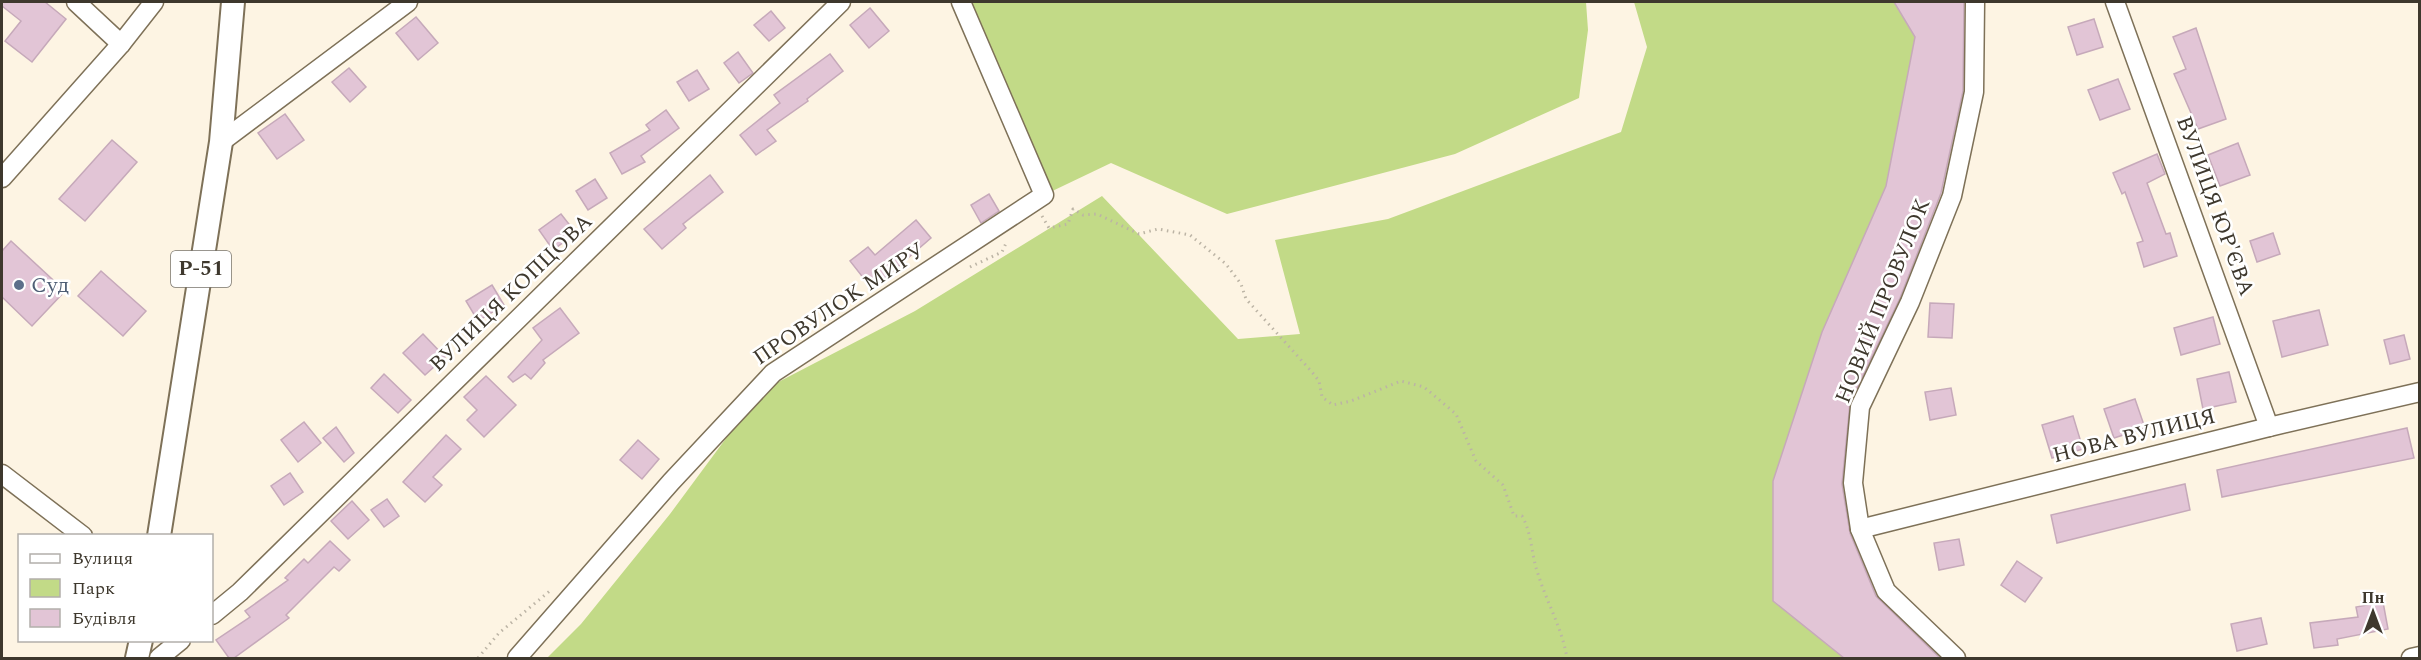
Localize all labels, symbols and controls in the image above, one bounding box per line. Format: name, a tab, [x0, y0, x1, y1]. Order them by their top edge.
street label: ВУЛИЦЯ ЮР'ЄВА	[2167, 111, 2263, 301]
street label: НОВИЙ ПРОВУЛОК	[1827, 193, 1939, 409]
street label: ВУЛИЦЯ КОПЦОВА	[422, 206, 600, 380]
street label: ПРОВУЛОК МИРУ	[746, 234, 932, 374]
road number: Р-51	[171, 251, 231, 287]
place label: Суд	[31, 269, 69, 302]
marker: Суд	[12, 278, 26, 292]
street label: НОВА ВУЛИЦЯ	[2049, 400, 2219, 472]
legend	[18, 534, 213, 642]
text: Вулиця	[72, 545, 133, 572]
text: Парк	[72, 575, 115, 602]
north arrow	[2343, 582, 2403, 642]
text: Пн	[2361, 586, 2385, 610]
text: Будівля	[72, 605, 136, 632]

